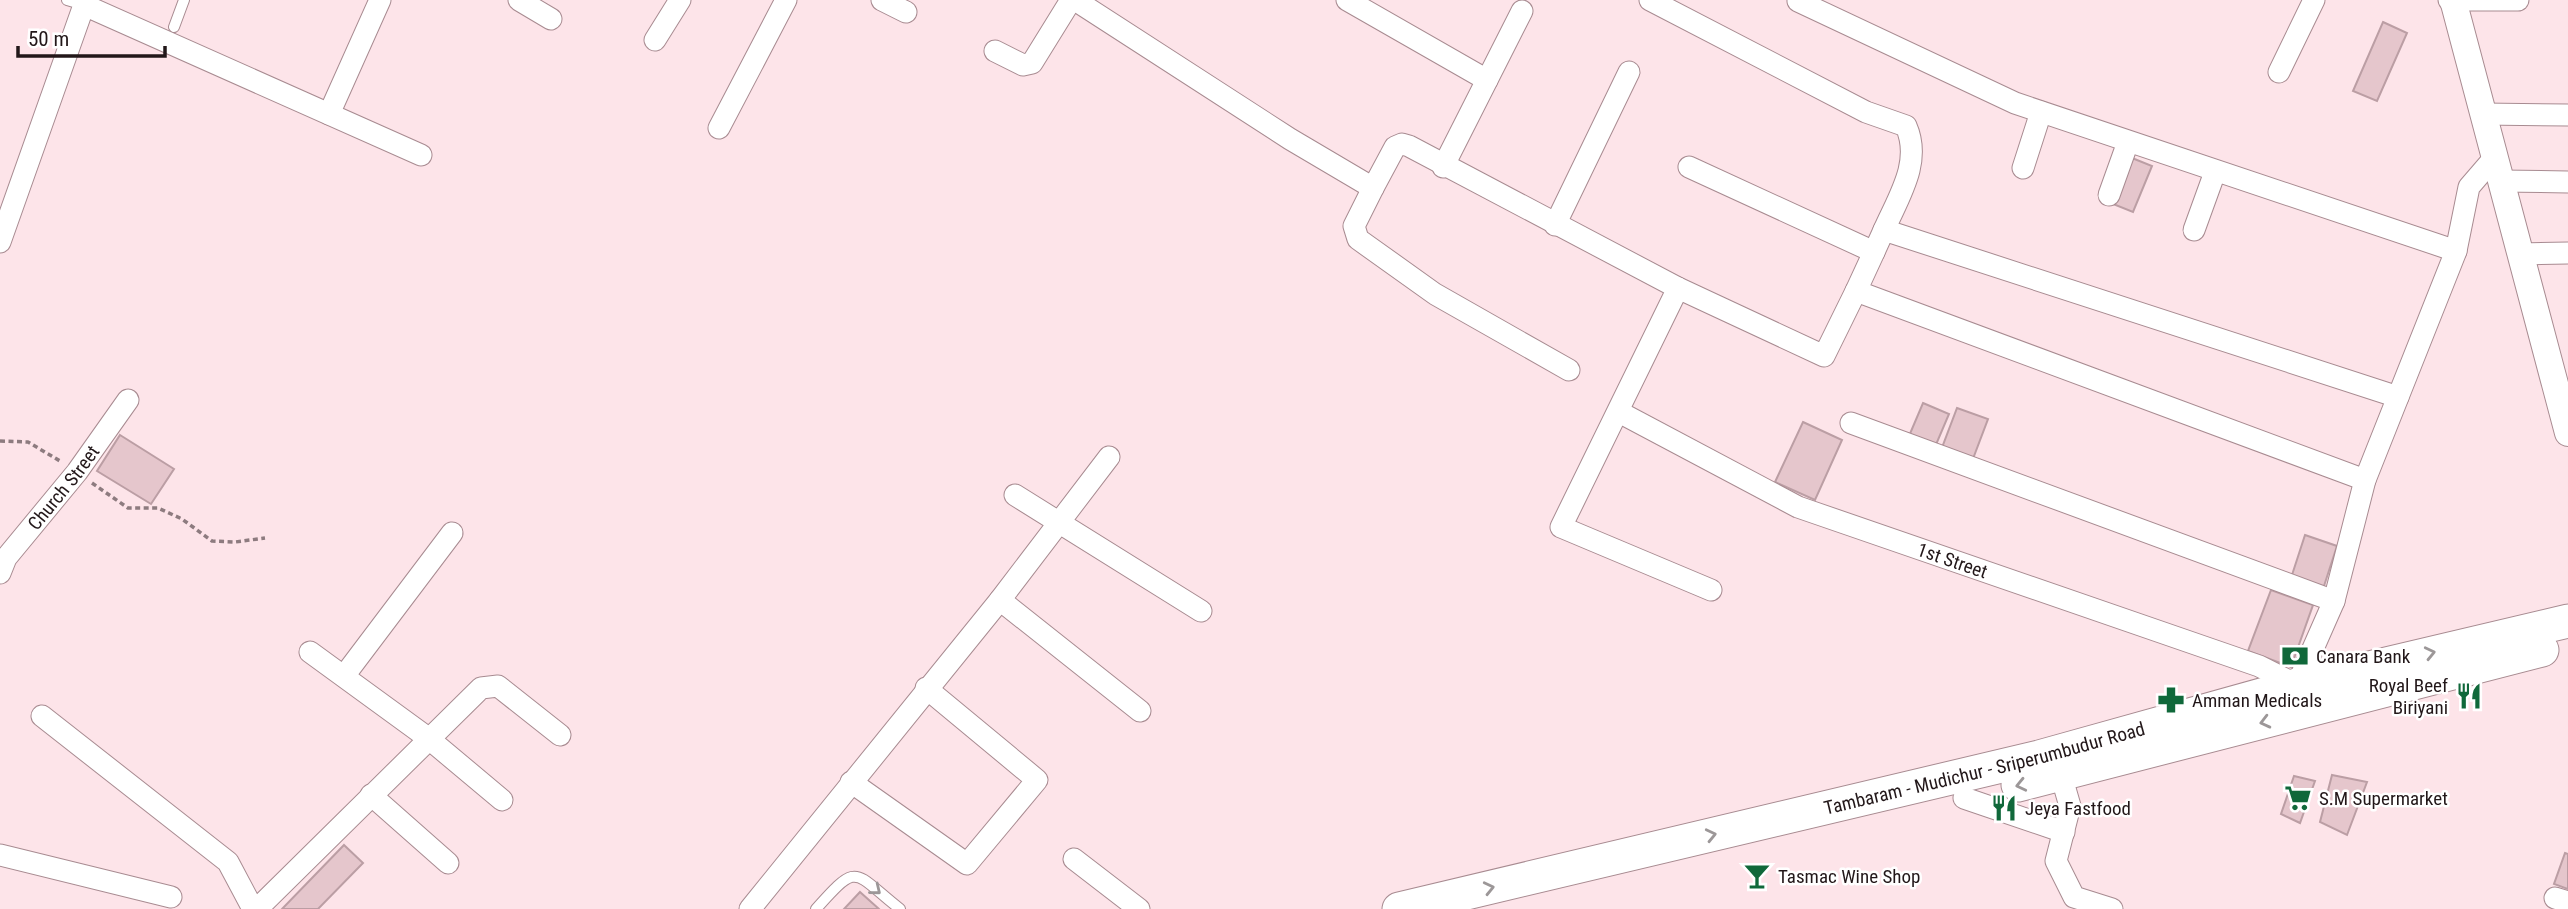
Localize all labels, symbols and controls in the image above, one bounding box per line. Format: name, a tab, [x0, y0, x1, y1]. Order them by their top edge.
scale bar	[18, 14, 164, 58]
text: 50 m	[28, 27, 69, 51]
street label: Church Street	[23, 441, 104, 534]
street label: 1st Street	[1914, 538, 1990, 583]
bank icon: Canara Bank	[2280, 641, 2310, 671]
place label: Canara Bank	[2316, 645, 2411, 668]
one-way arrow	[2424, 647, 2436, 662]
place label: Royal Beef Biriyani	[2369, 674, 2448, 719]
restaurant icon: Royal Beef Biriyani	[2454, 681, 2484, 711]
pharmacy icon: Amman Medicals	[2156, 685, 2186, 715]
place label: Amman Medicals	[2192, 689, 2322, 712]
one-way arrow	[2259, 714, 2271, 729]
street label: Tambaram - Mudichur - Sriperumbudur Road	[1822, 717, 2147, 819]
one-way arrow	[2015, 777, 2027, 791]
supermarket icon: S.M Supermarket	[2283, 783, 2313, 813]
place label: S.M Supermarket	[2319, 787, 2448, 810]
restaurant icon: Jeya Fastfood	[1989, 793, 2019, 823]
place label: Jeya Fastfood	[2025, 797, 2131, 820]
one-way arrow	[1705, 829, 1717, 843]
bar icon: Tasmac Wine Shop	[1742, 861, 1772, 891]
place label: Tasmac Wine Shop	[1778, 865, 1920, 888]
one-way arrow	[1483, 881, 1495, 896]
one-way arrow	[868, 882, 881, 894]

